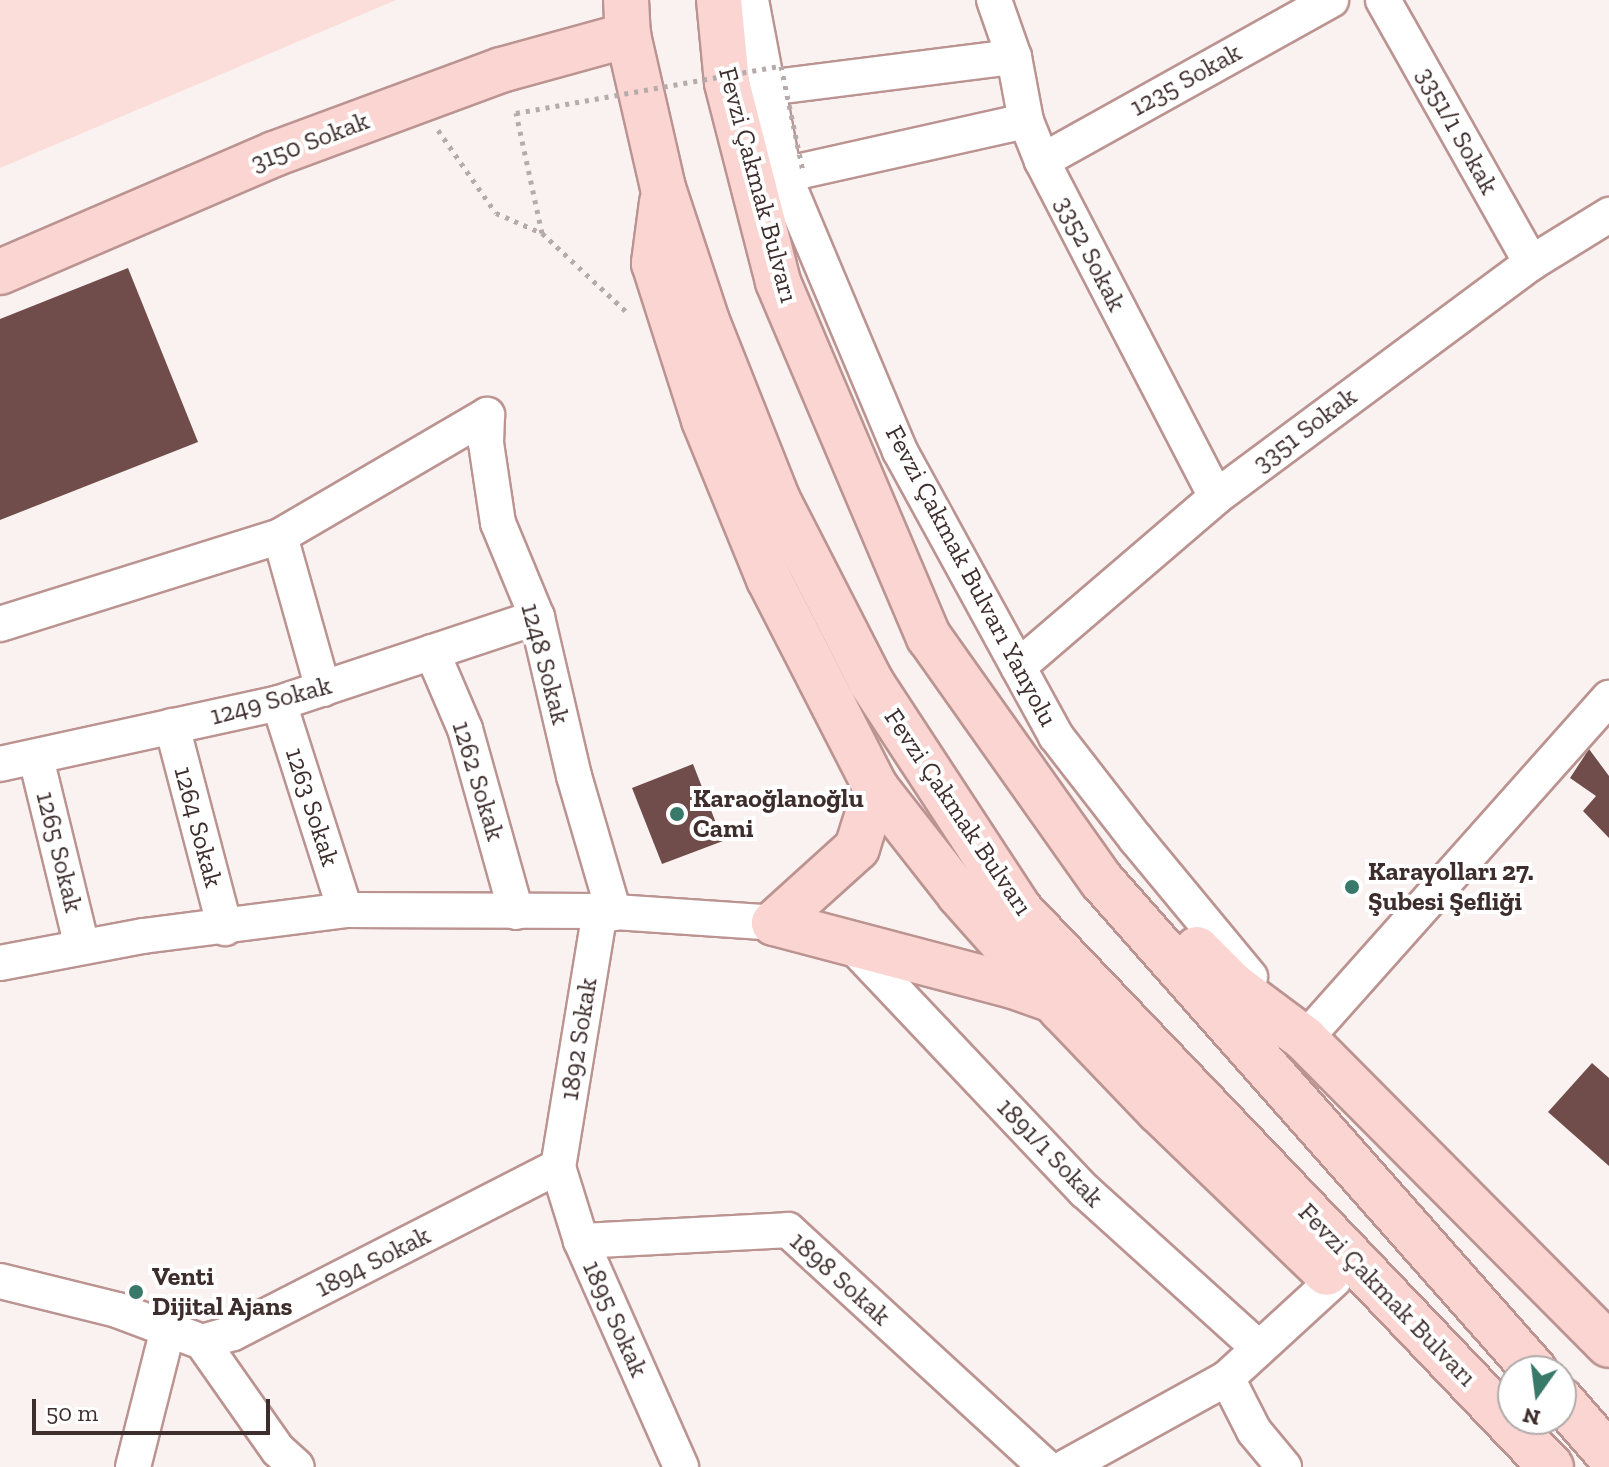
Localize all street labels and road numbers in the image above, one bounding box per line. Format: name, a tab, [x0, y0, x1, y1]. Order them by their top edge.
street label: 1235 Sokak	[1125, 37, 1247, 123]
street label: 3351/1 Sokak	[1409, 62, 1505, 200]
street label: Fevzi Çakmak Bulvarı	[712, 64, 804, 306]
street label: 3150 Sokak	[247, 105, 373, 179]
street label: 3352 Sokak	[1048, 191, 1132, 317]
street label: 3351 Sokak	[1247, 381, 1363, 479]
street label: Fevzi Çakmak Bulvarı Yanyolu	[878, 420, 1064, 732]
street label: 1248 Sokak	[514, 600, 576, 728]
street label: 1249 Sokak	[207, 670, 335, 732]
street label: Fevzi Çakmak Bulvarı	[877, 703, 1039, 921]
street label: 1262 Sokak	[445, 717, 511, 845]
street label: 1263 Sokak	[278, 744, 346, 870]
street label: 1264 Sokak	[167, 763, 229, 891]
street label: 1265 Sokak	[29, 788, 89, 916]
street label: 1892 Sokak	[554, 975, 604, 1103]
street label: 1891/1 Sokak	[990, 1092, 1110, 1214]
street label: Fevzi Çakmak Bulvarı	[1292, 1197, 1482, 1393]
street label: 1894 Sokak	[310, 1220, 436, 1304]
street label: 1898 Sokak	[783, 1226, 897, 1332]
street label: 1895 Sokak	[576, 1256, 654, 1382]

